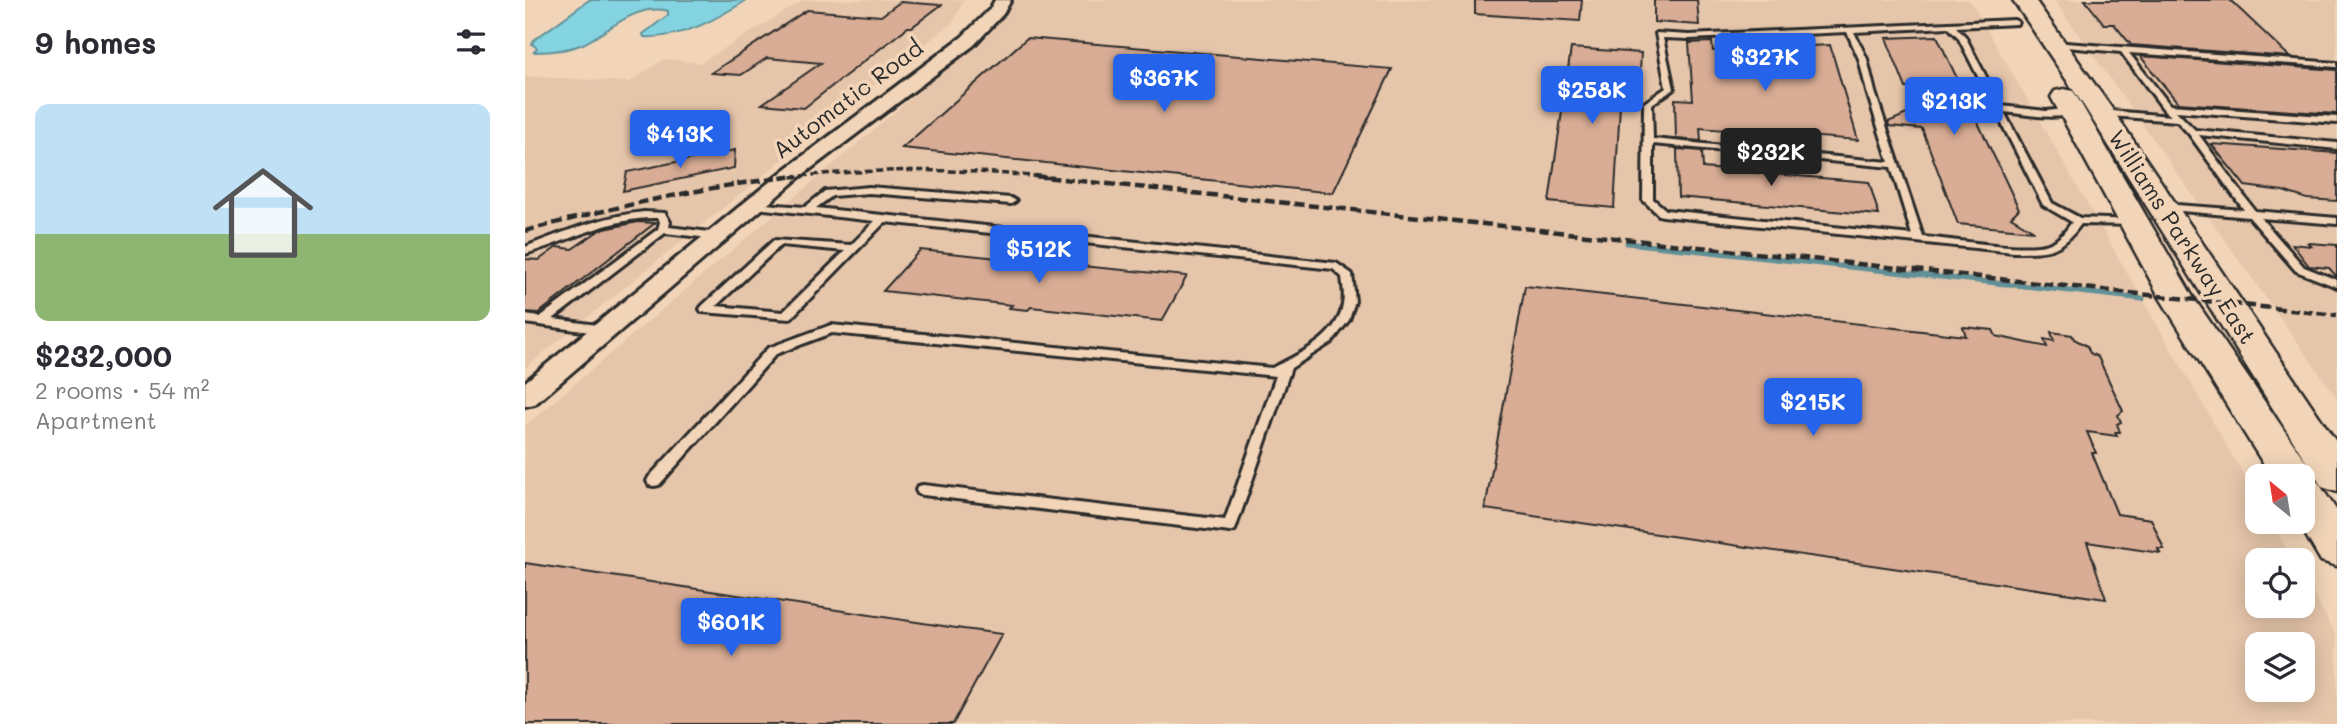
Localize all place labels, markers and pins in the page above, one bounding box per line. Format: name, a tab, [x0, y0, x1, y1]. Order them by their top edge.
pin: $327K	[1716, 34, 1814, 93]
pin: $367K	[1115, 54, 1213, 114]
pin: $258K	[1543, 66, 1641, 126]
pin: $213K	[1905, 78, 2003, 137]
pin: $413K	[631, 110, 729, 170]
pin: $232K	[1722, 128, 1820, 188]
pin: $512K	[990, 226, 1088, 285]
pin: $215K	[1764, 378, 1862, 438]
pin: $601K	[682, 598, 780, 658]

